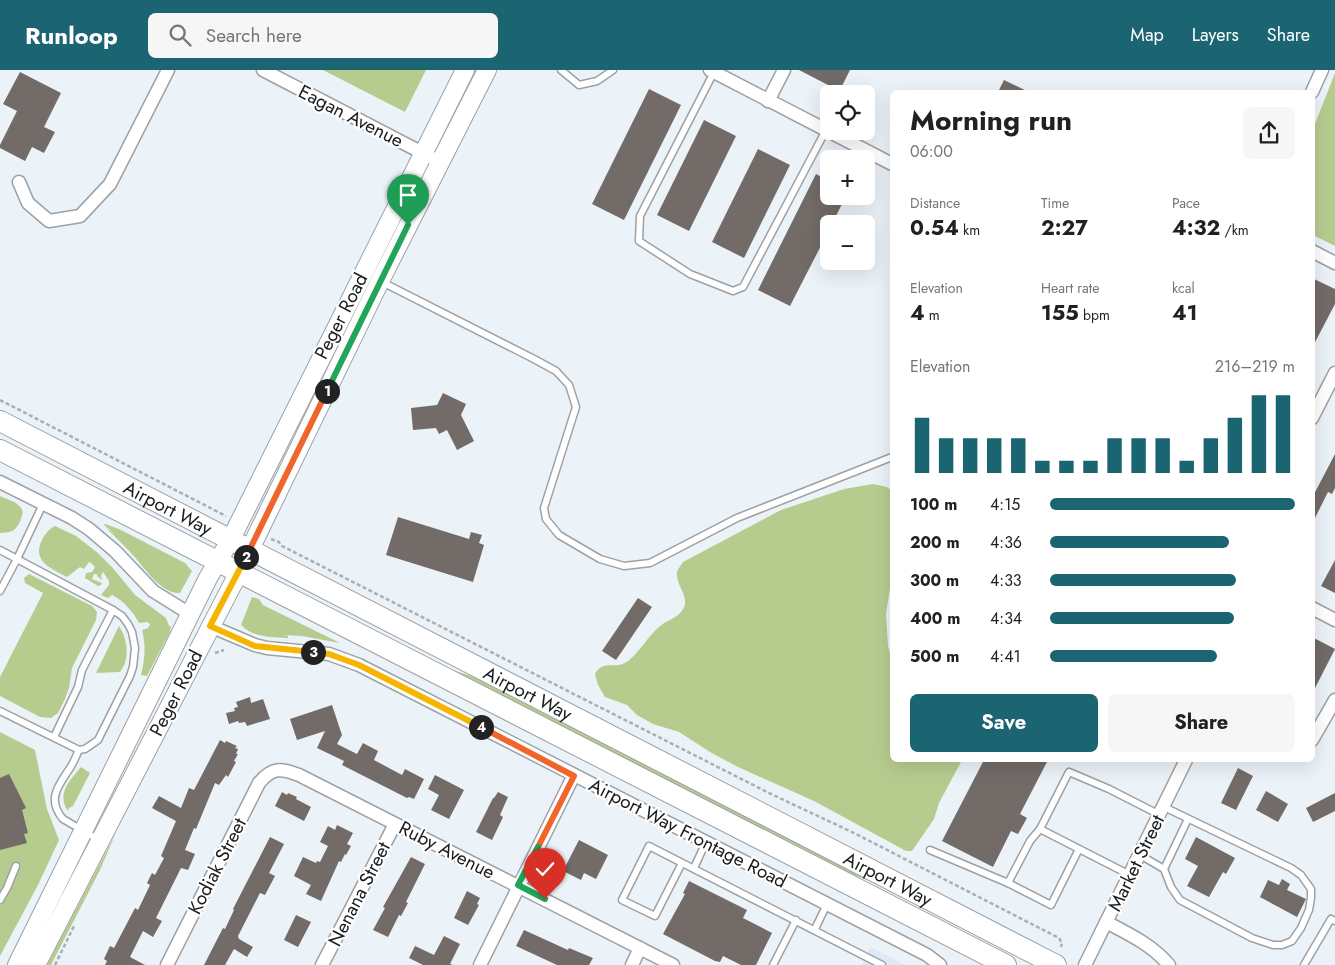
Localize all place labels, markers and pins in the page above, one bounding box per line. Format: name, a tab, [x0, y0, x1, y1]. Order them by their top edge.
pin	[387, 174, 429, 225]
pin: 1	[314, 378, 340, 404]
pin: 2	[234, 544, 258, 570]
pin: 3	[300, 640, 326, 664]
pin: 4	[468, 714, 494, 740]
pin	[524, 848, 566, 899]

